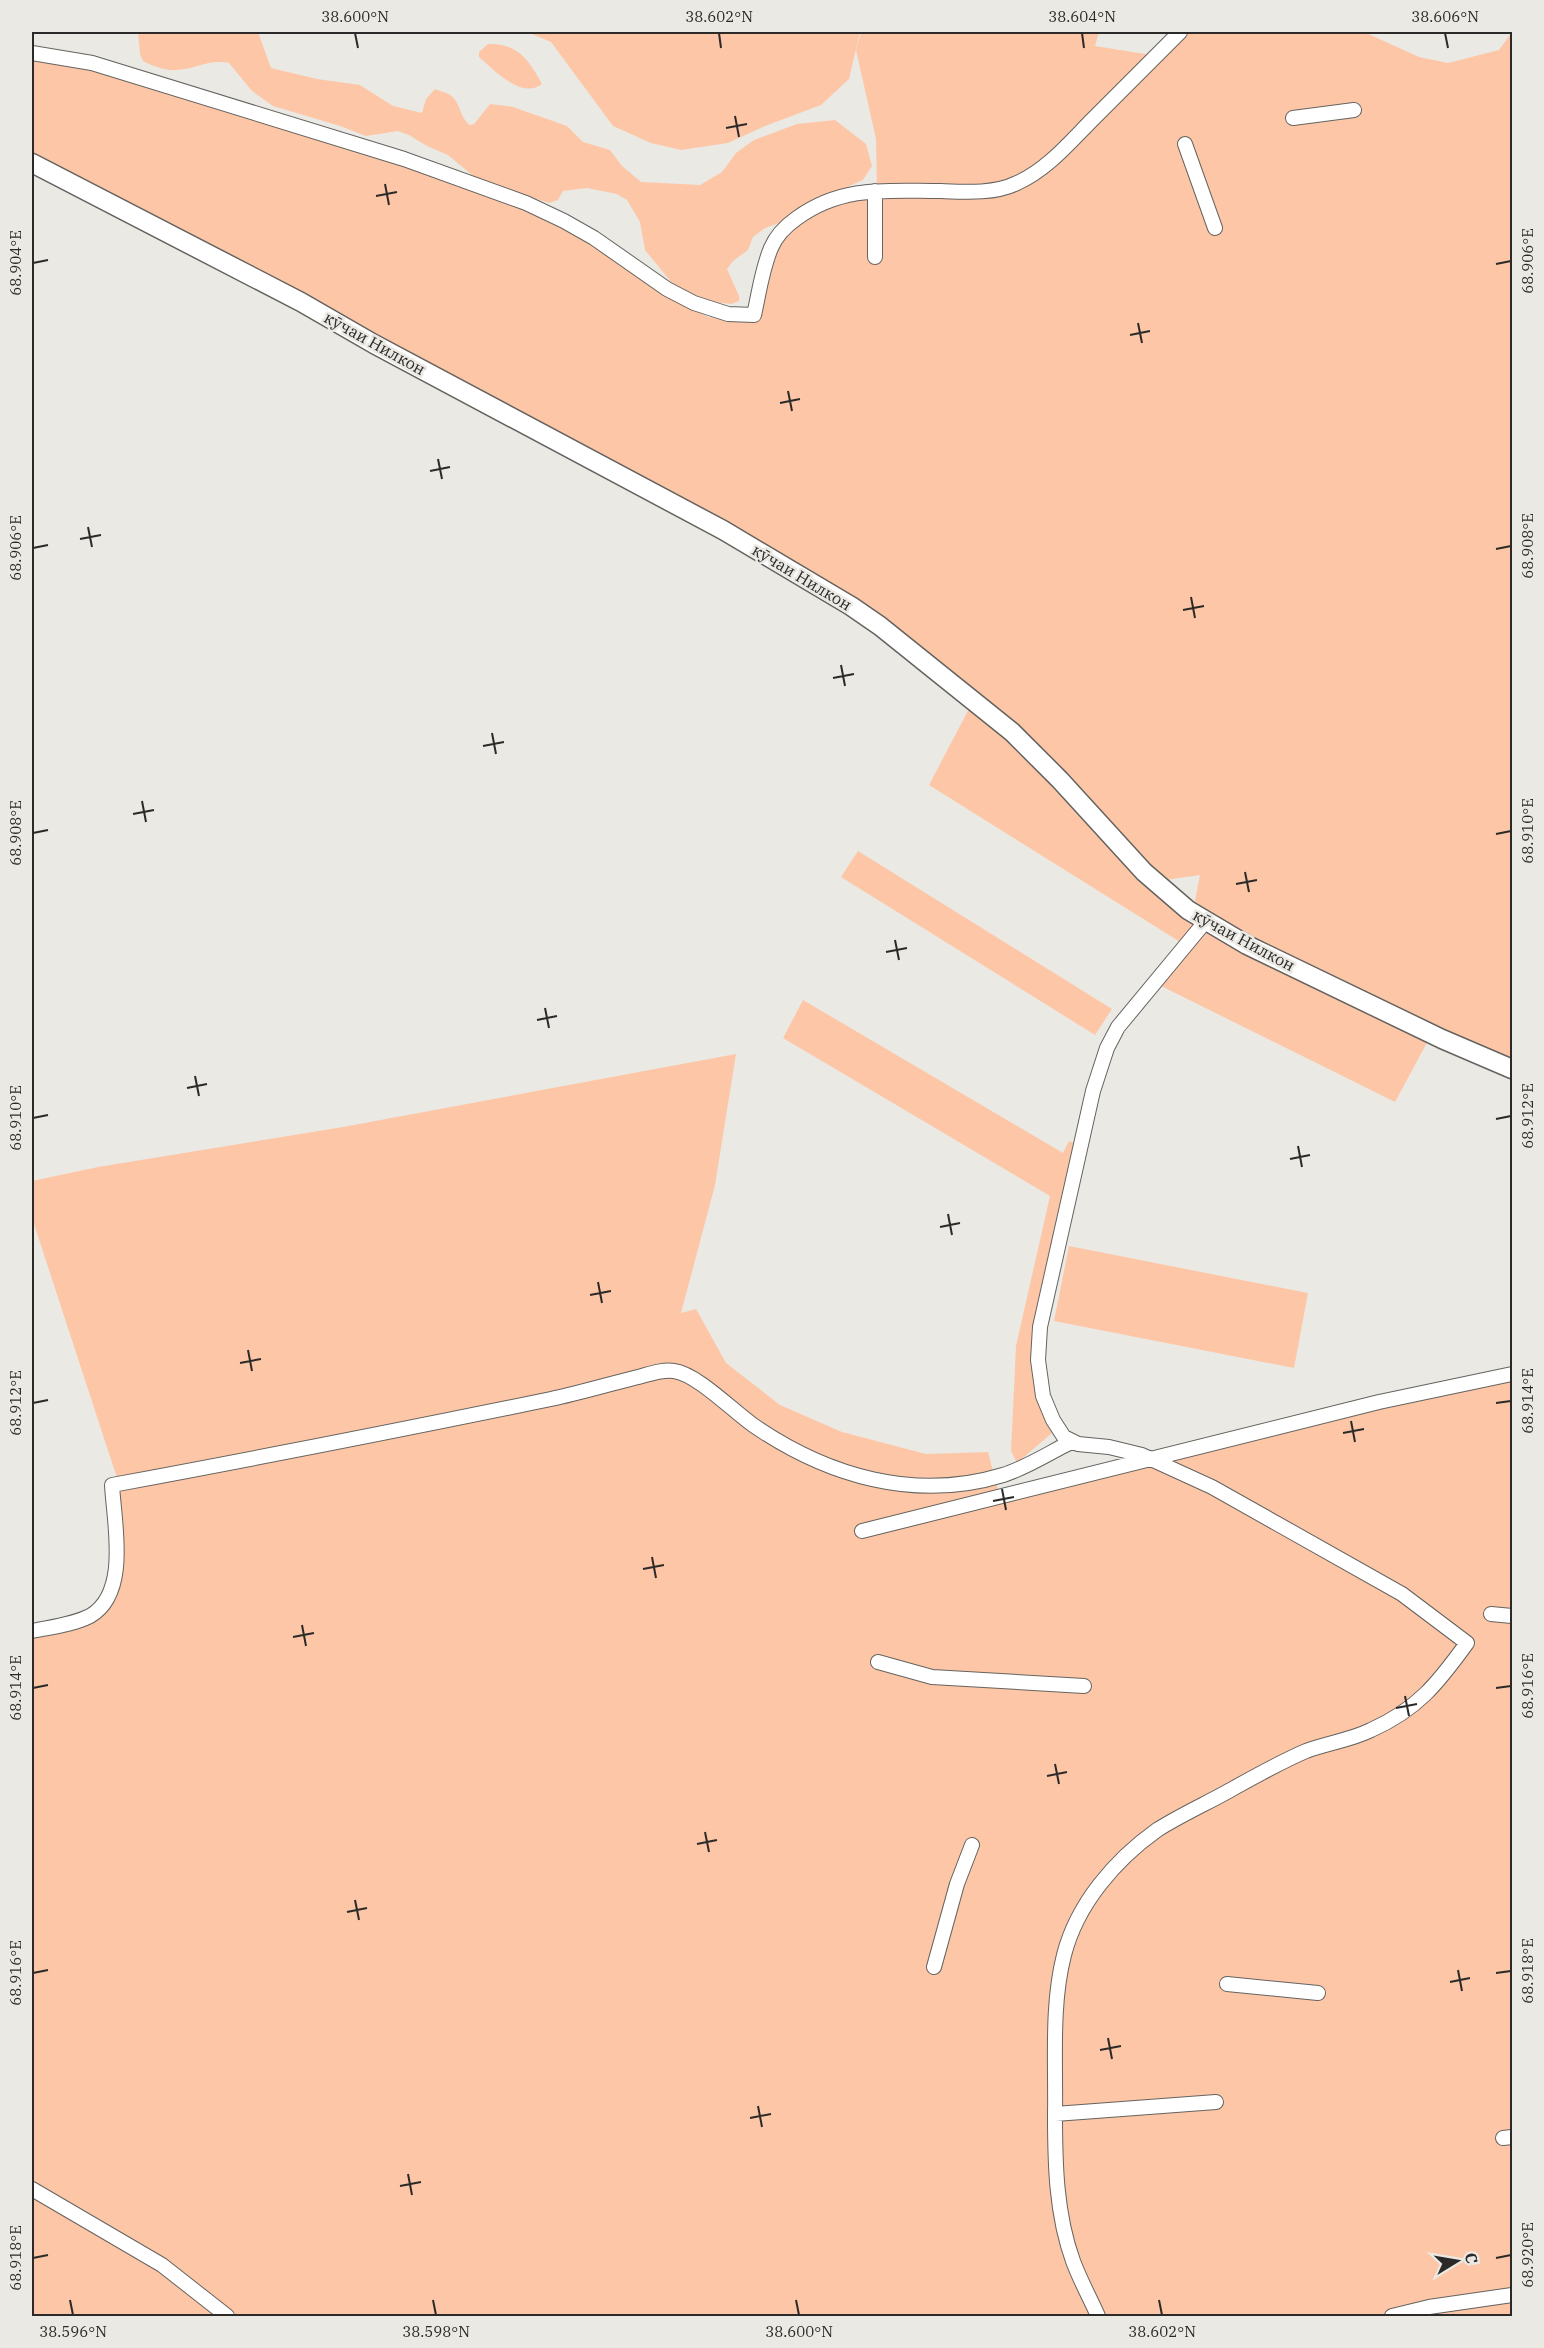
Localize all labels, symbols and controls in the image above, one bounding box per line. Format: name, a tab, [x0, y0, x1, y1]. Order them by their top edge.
text: 38.600°N	[321, 7, 389, 26]
text: 38.602°N	[685, 7, 753, 26]
text: 38.604°N	[1048, 7, 1116, 26]
text: 38.606°N	[1411, 7, 1479, 26]
text: 68.906°E	[1518, 228, 1537, 294]
text: 68.904°E	[6, 230, 25, 296]
street label: кӯчаи Нилкон	[321, 307, 429, 379]
text: 68.908°E	[1518, 513, 1537, 579]
text: 68.906°E	[6, 515, 25, 581]
street label: кӯчаи Нилкон	[749, 539, 855, 615]
text: 68.910°E	[1518, 798, 1537, 864]
text: 68.908°E	[6, 800, 25, 866]
street label: кӯчаи Нилкон	[1190, 905, 1298, 975]
text: 68.912°E	[1518, 1083, 1537, 1149]
text: 68.910°E	[6, 1085, 25, 1151]
text: 68.914°E	[1518, 1368, 1537, 1434]
text: 68.912°E	[6, 1370, 25, 1436]
text: 68.916°E	[1518, 1653, 1537, 1719]
text: 68.914°E	[6, 1655, 25, 1721]
text: 68.918°E	[1518, 1938, 1537, 2004]
text: 68.916°E	[6, 1940, 25, 2006]
text: 68.920°E	[1518, 2222, 1537, 2288]
text: 68.918°E	[6, 2225, 25, 2291]
north arrow	[1427, 2231, 1487, 2291]
text: С	[1461, 2251, 1483, 2265]
text: 38.596°N	[39, 2322, 107, 2341]
text: 38.598°N	[402, 2322, 470, 2341]
text: 38.600°N	[765, 2322, 833, 2341]
text: 38.602°N	[1128, 2322, 1196, 2341]

